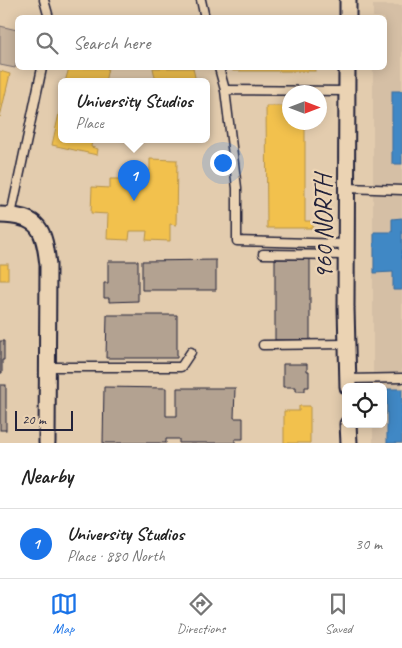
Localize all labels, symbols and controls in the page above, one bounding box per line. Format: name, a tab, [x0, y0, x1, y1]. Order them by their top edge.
search box	[15, 15, 387, 70]
icon: search	[33, 29, 61, 57]
text: Search here	[73, 31, 150, 55]
popup	[58, 78, 210, 143]
north arrow	[282, 85, 327, 130]
text: University Studios	[76, 89, 192, 113]
text: Place	[76, 113, 104, 133]
your location	[210, 150, 236, 176]
pin: 1	[118, 160, 150, 201]
street label: 960 NORTH	[308, 171, 340, 279]
map controls	[342, 383, 387, 428]
button: locate	[342, 383, 387, 428]
scale bar	[15, 408, 72, 431]
text: 20 m	[22, 411, 46, 428]
text: Nearby	[20, 463, 73, 489]
text: University Studios	[67, 522, 184, 546]
text: 1	[32, 534, 40, 554]
text: 30 m	[355, 534, 382, 554]
text: Place · 880 North	[67, 546, 165, 566]
tab: Map	[50, 590, 78, 637]
tab: Directions	[177, 590, 225, 637]
tab: Saved	[324, 590, 352, 637]

